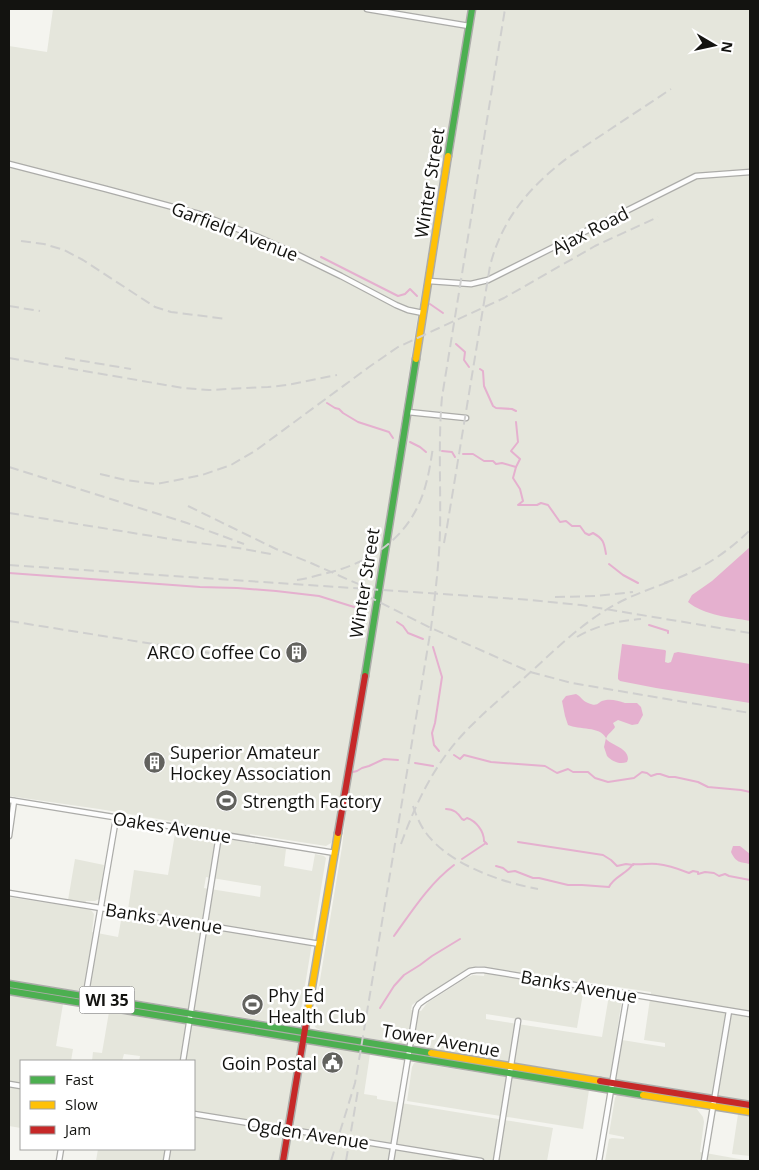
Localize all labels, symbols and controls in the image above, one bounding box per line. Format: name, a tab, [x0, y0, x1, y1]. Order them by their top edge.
north arrow	[689, 20, 739, 70]
text: N	[717, 40, 738, 54]
street label: Winter Street	[408, 126, 450, 240]
street label: Garfield Avenue	[168, 196, 302, 266]
street label: Ajax Road	[548, 200, 632, 260]
street label: Winter Street	[343, 526, 385, 640]
place label: ARCO Coffee Co	[147, 640, 281, 664]
building icon: ARCO Coffee Co	[285, 640, 309, 664]
place label: Superior Amateur Hockey Association	[170, 740, 331, 785]
building icon: Superior Amateur Hockey Association	[142, 750, 166, 774]
sports icon: Strength Factory	[215, 789, 239, 813]
place label: Strength Factory	[243, 789, 382, 813]
street label: Oakes Avenue	[111, 806, 233, 848]
street label: Banks Avenue	[104, 897, 224, 939]
street label: Banks Avenue	[519, 964, 639, 1008]
place label: Phy Ed Health Club	[268, 983, 366, 1028]
road number: WI 35	[80, 986, 134, 1014]
sports icon: Phy Ed Health Club	[240, 993, 264, 1017]
street label: Tower Avenue	[380, 1018, 502, 1062]
place label: Goin Postal	[222, 1051, 317, 1075]
public building icon: Goin Postal	[321, 1051, 345, 1075]
legend	[20, 1060, 195, 1150]
text: Fast	[65, 1069, 94, 1089]
text: Slow	[65, 1094, 98, 1114]
street label: Ogden Avenue	[245, 1112, 371, 1154]
text: Jam	[63, 1119, 91, 1139]

